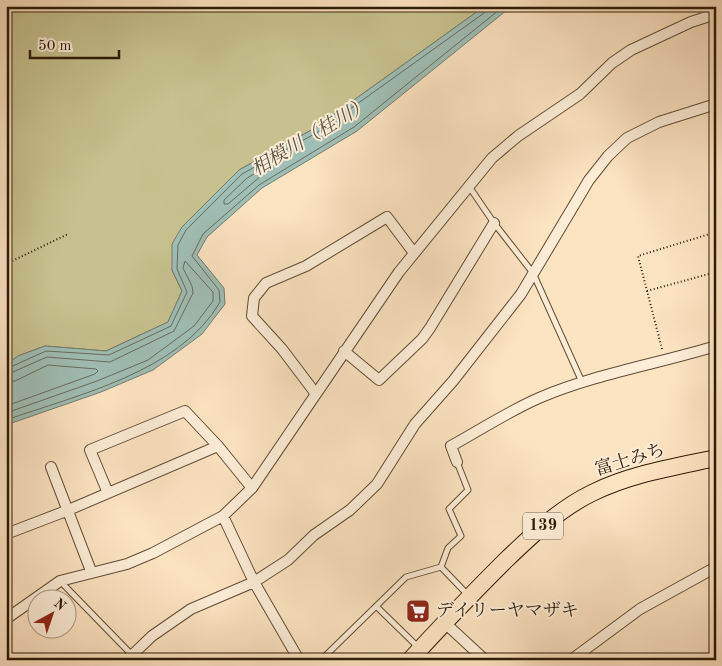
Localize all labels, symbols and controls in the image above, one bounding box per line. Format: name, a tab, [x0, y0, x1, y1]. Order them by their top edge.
scale bar	[30, 28, 119, 60]
text: 50 m	[38, 39, 72, 54]
water label: 相模川（桂川）	[248, 93, 373, 180]
street label: 富士みち	[592, 439, 667, 479]
road number: 139	[523, 512, 563, 540]
north arrow	[28, 588, 78, 638]
text: N	[51, 596, 69, 614]
supermarket icon: デイリーヤマザキ	[405, 598, 431, 624]
place label: デイリーヤマザキ	[436, 601, 579, 620]

